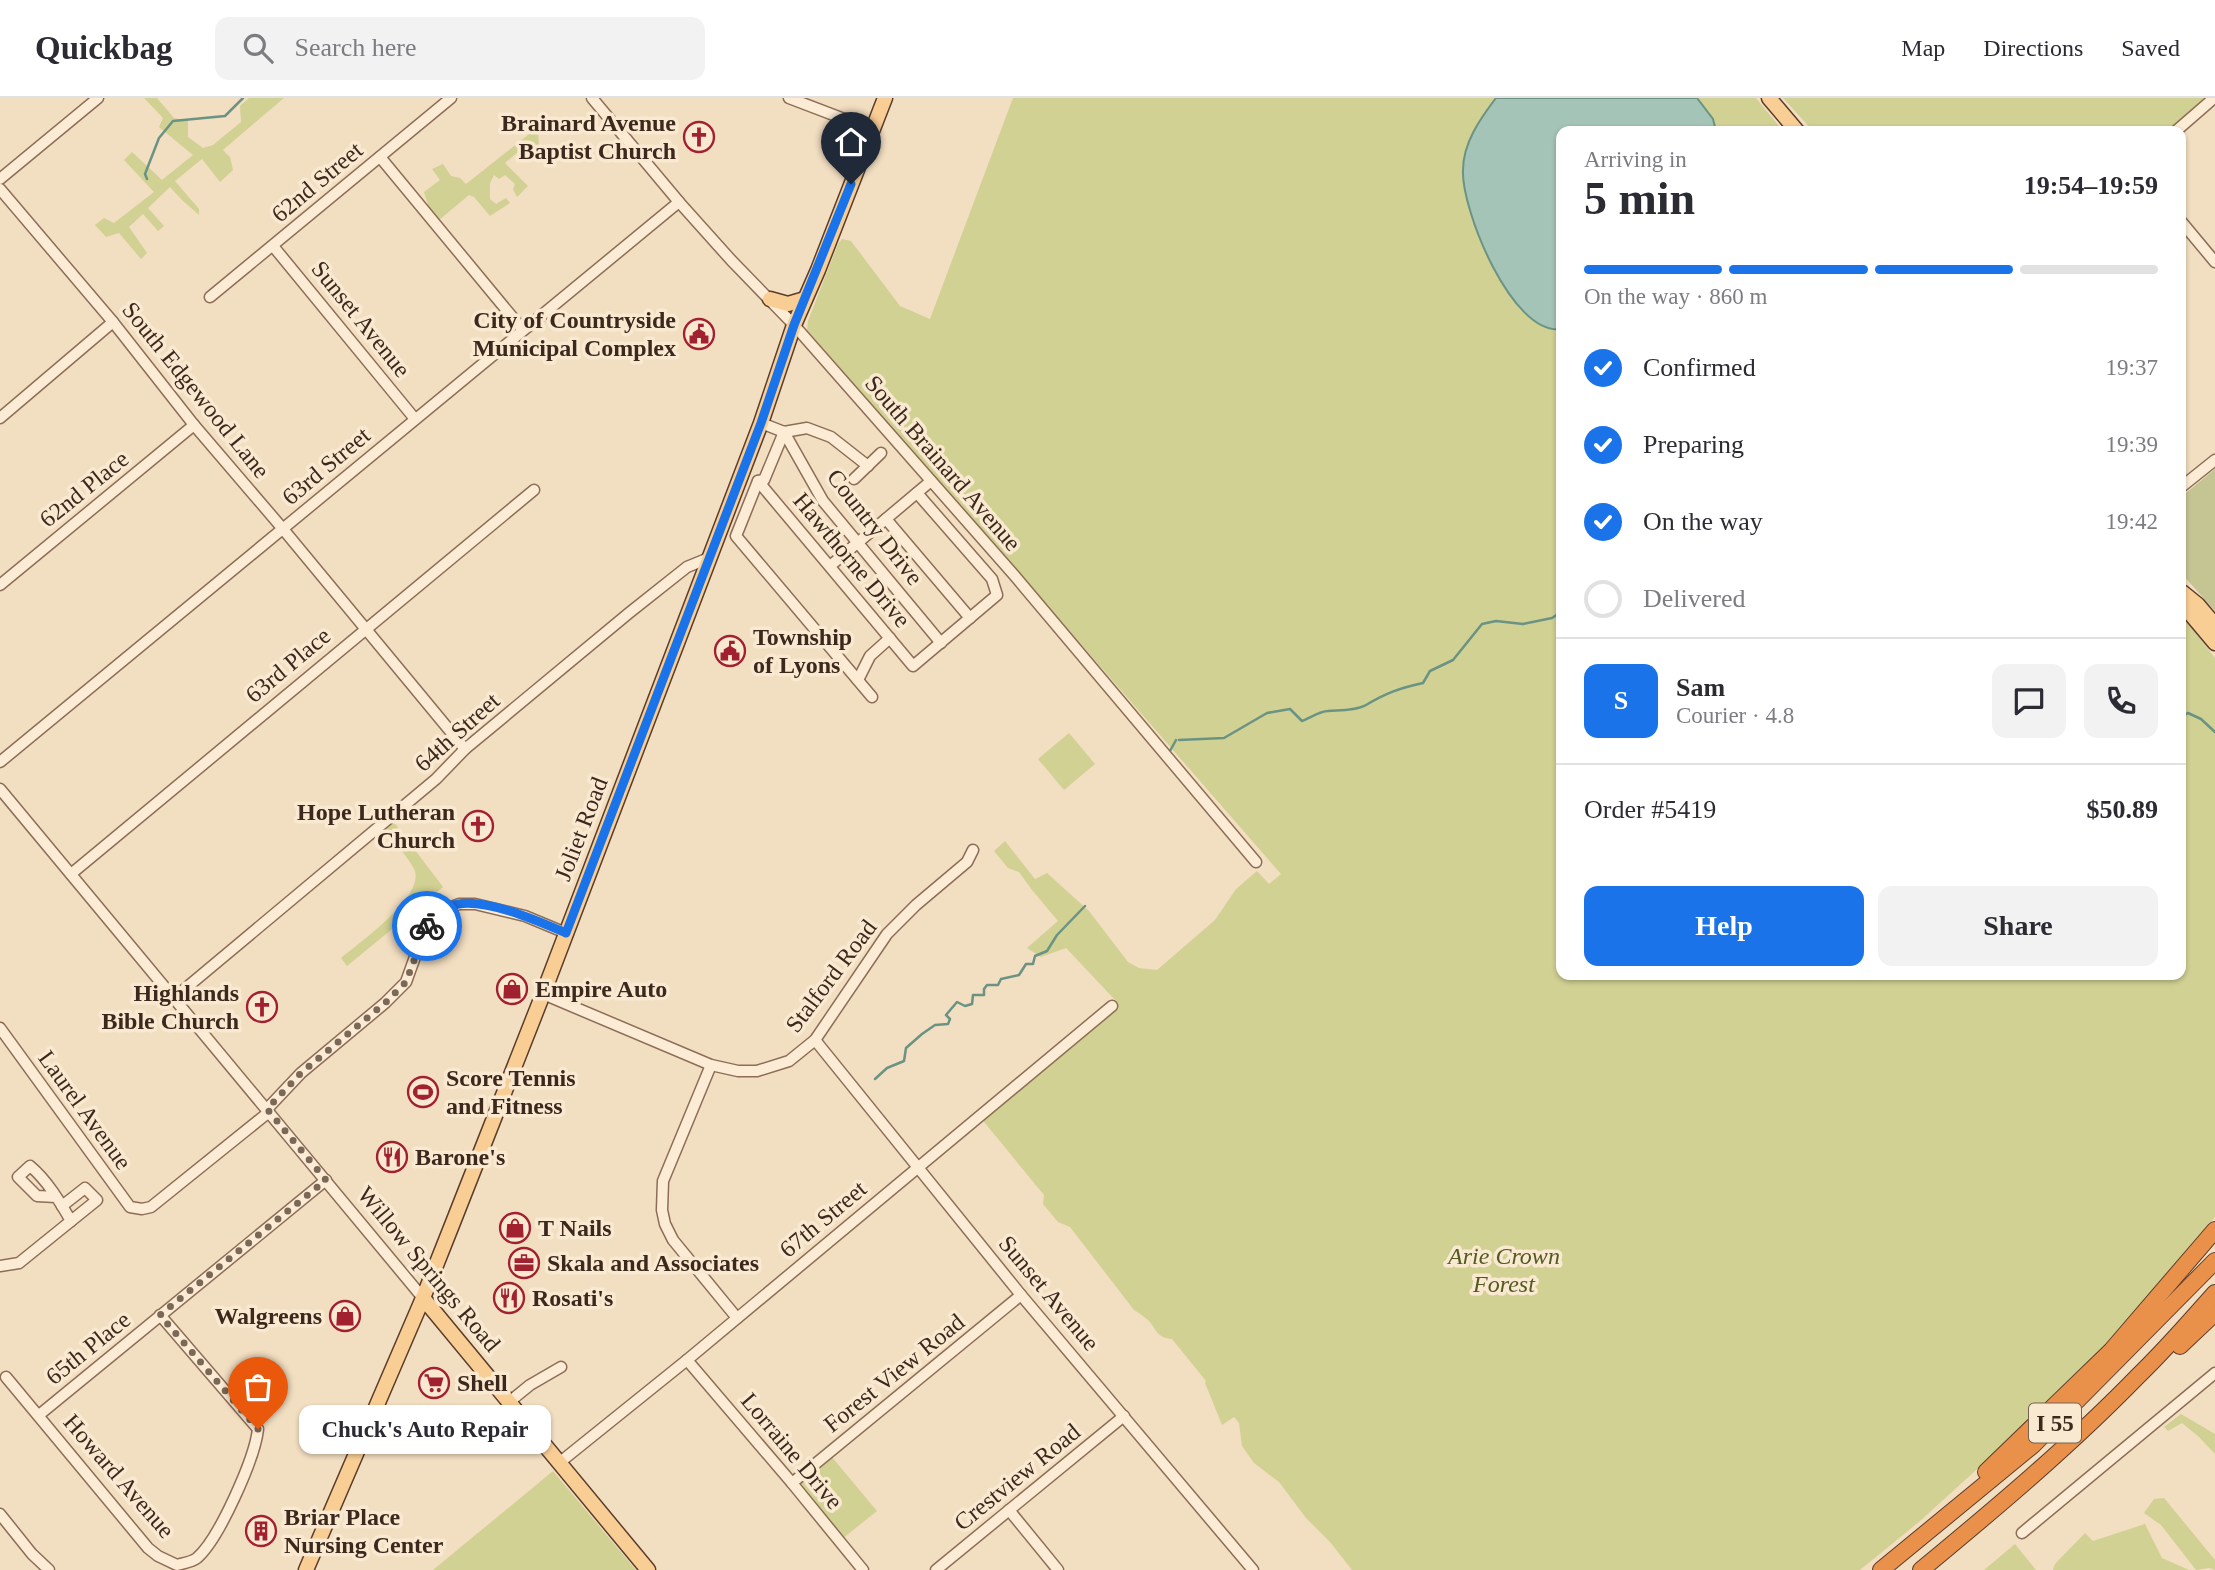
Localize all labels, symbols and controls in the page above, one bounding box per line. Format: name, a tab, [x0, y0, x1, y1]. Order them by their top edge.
search box	[215, 17, 705, 80]
icon: search	[239, 29, 277, 67]
text: Quickbag	[35, 30, 173, 66]
text: Search here	[295, 33, 417, 62]
text: Map	[1901, 35, 1945, 61]
text: Directions	[1983, 35, 2083, 61]
text: Saved	[2121, 35, 2180, 61]
place label: Brainard Avenue Baptist Church	[501, 110, 676, 164]
pin	[821, 112, 881, 184]
church icon: Brainard Avenue Baptist Church	[682, 120, 716, 154]
icon: home	[832, 123, 870, 161]
street label: 62nd Street	[267, 136, 368, 227]
text: Arriving in	[1584, 147, 1687, 172]
text: 19:54–19:59	[2024, 171, 2158, 200]
text: 5 min	[1584, 173, 1695, 224]
street label: Sunset Avenue	[306, 256, 416, 382]
text: On the way · 860 m	[1584, 284, 1767, 309]
street label: South Edgewood Lane	[117, 297, 275, 483]
place label: City of Countryside Municipal Complex	[473, 307, 676, 361]
public building icon: City of Countryside Municipal Complex	[682, 317, 716, 351]
icon: check	[1584, 349, 1622, 387]
text: Confirmed	[1643, 353, 1756, 382]
text: 19:37	[2106, 355, 2158, 380]
street label: South Brainard Avenue	[860, 370, 1026, 556]
street label: 63rd Street	[277, 422, 375, 510]
icon: check	[1584, 426, 1622, 464]
text: Preparing	[1643, 430, 1744, 459]
text: 19:39	[2106, 432, 2158, 457]
street label: 62nd Place	[35, 446, 133, 532]
street label: Country Drive	[822, 464, 928, 590]
street label: Hawthorne Drive	[788, 488, 916, 632]
icon: check	[1584, 503, 1622, 541]
text: On the way	[1643, 507, 1763, 536]
text: 19:42	[2106, 509, 2158, 534]
text: Delivered	[1643, 584, 1746, 613]
street label: 63rd Place	[241, 622, 335, 708]
place label: Township of Lyons	[753, 624, 852, 678]
public building icon: Township of Lyons	[713, 634, 747, 668]
button: chat	[1992, 664, 2066, 738]
button: phone	[2084, 664, 2158, 738]
text: Sam	[1676, 673, 1725, 702]
text: S	[1614, 686, 1628, 715]
street label: 64th Street	[409, 687, 505, 777]
text: Courier · 4.8	[1676, 703, 1794, 728]
street label: Joliet Road	[549, 774, 613, 884]
text: Order #5419	[1584, 795, 1716, 824]
text: $50.89	[2087, 795, 2158, 824]
place label: Hope Lutheran Church	[297, 799, 455, 853]
church icon: Hope Lutheran Church	[461, 809, 495, 843]
button: Help	[1584, 886, 1864, 966]
button: Share	[1878, 886, 2158, 966]
courier	[392, 891, 462, 961]
icon: bike	[408, 907, 446, 945]
street label: Stalford Road	[780, 915, 882, 1037]
shop icon: Empire Auto	[495, 972, 529, 1006]
place label: Empire Auto	[535, 976, 667, 1002]
place label: Highlands Bible Church	[101, 980, 239, 1034]
church icon: Highlands Bible Church	[245, 990, 279, 1024]
street label: Laurel Avenue	[33, 1046, 137, 1174]
place label: Score Tennis and Fitness	[446, 1065, 576, 1119]
sports icon: Score Tennis and Fitness	[406, 1075, 440, 1109]
restaurant icon: Barone's	[375, 1140, 409, 1174]
place label: Barone's	[415, 1144, 505, 1170]
street label: 67th Street	[775, 1175, 872, 1263]
street label: Willow Springs Road	[352, 1181, 506, 1357]
shop icon: T Nails	[498, 1211, 532, 1245]
place label: T Nails	[538, 1215, 612, 1241]
street label: Sunset Avenue	[994, 1230, 1104, 1356]
park label: Arie Crown Forest	[1446, 1243, 1560, 1297]
office icon: Skala and Associates	[507, 1246, 541, 1280]
place label: Skala and Associates	[547, 1250, 759, 1276]
restaurant icon: Rosati's	[492, 1281, 526, 1315]
place label: Rosati's	[532, 1285, 613, 1311]
shop icon: Walgreens	[328, 1299, 362, 1333]
place label: Walgreens	[214, 1303, 322, 1329]
street label: 65th Place	[41, 1306, 135, 1390]
street label: Forest View Road	[819, 1309, 969, 1437]
pin	[228, 1357, 288, 1429]
supermarket icon: Shell	[417, 1366, 451, 1400]
icon: bag	[239, 1368, 277, 1406]
place label: Shell	[457, 1370, 508, 1396]
street label: Lorraine Drive	[736, 1388, 848, 1514]
callout: Chuck's Auto Repair	[300, 1404, 552, 1454]
road number: I 55	[2029, 1404, 2081, 1442]
street label: Howard Avenue	[58, 1409, 180, 1543]
text: Chuck's Auto Repair	[321, 1417, 529, 1442]
street label: Crestview Road	[949, 1418, 1085, 1536]
place label: Briar Place Nursing Center	[284, 1504, 444, 1558]
building icon: Briar Place Nursing Center	[244, 1514, 278, 1548]

